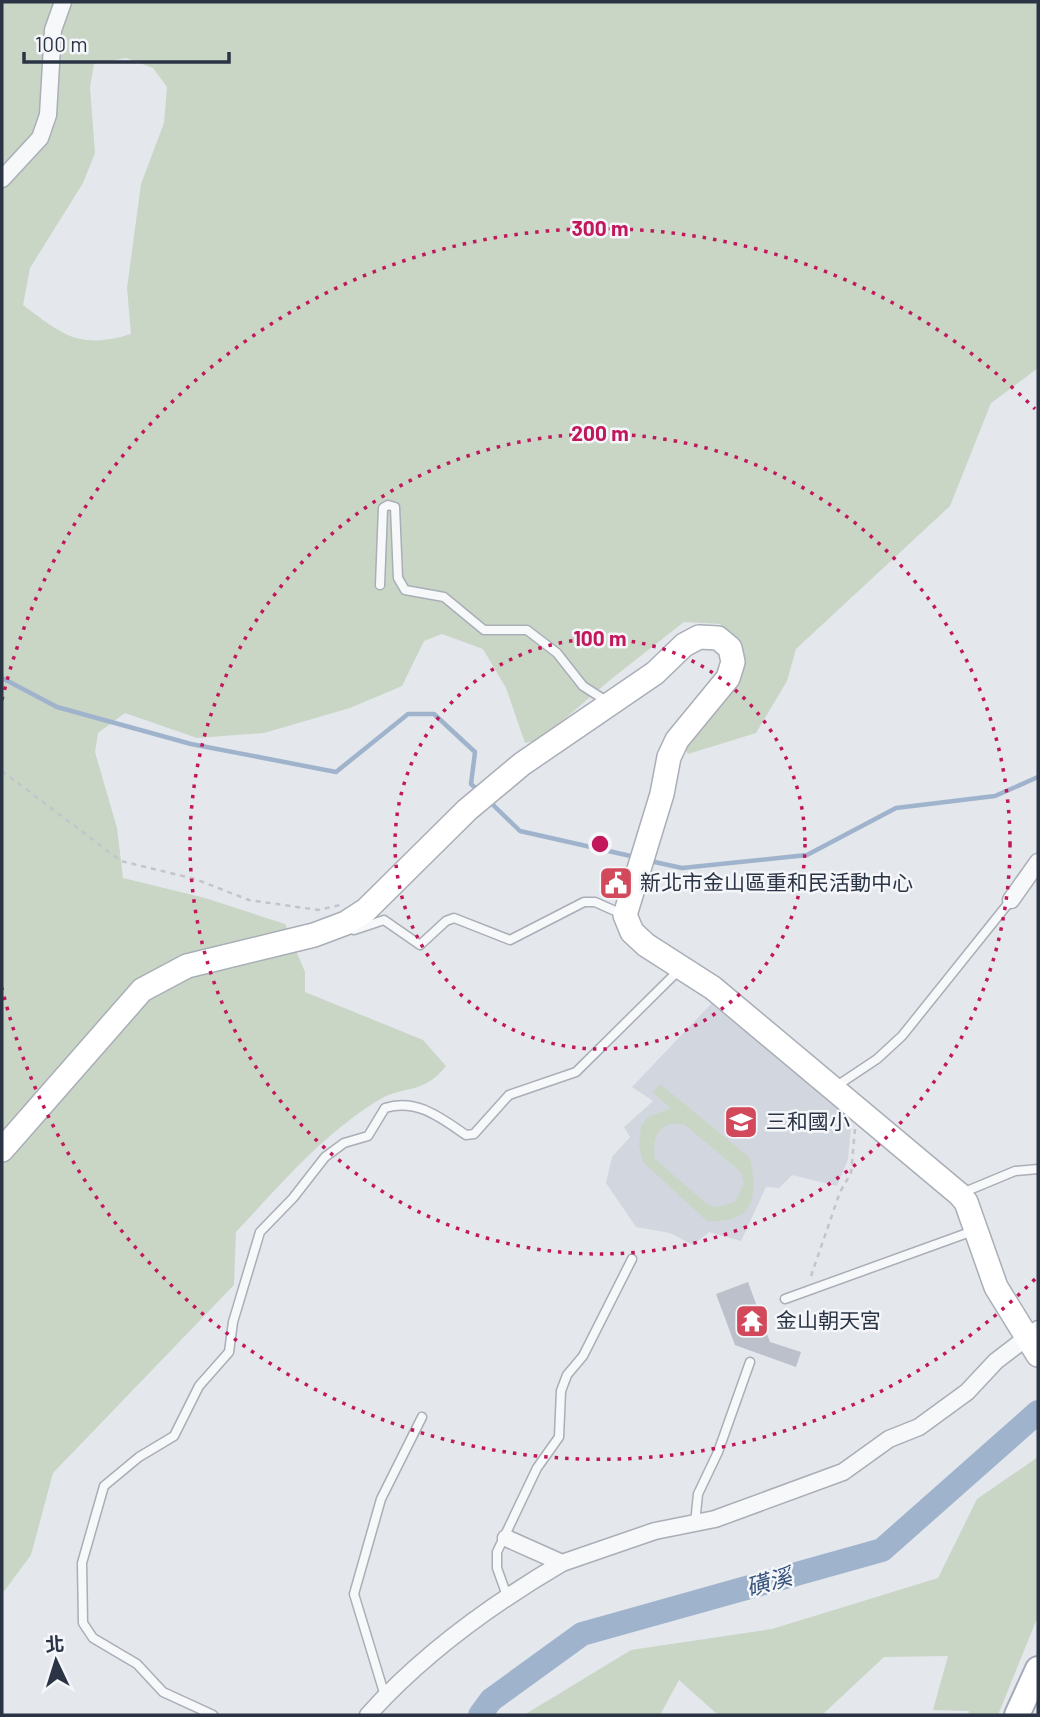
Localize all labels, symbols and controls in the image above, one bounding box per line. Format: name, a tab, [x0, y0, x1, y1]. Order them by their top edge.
scale bar	[24, 21, 229, 65]
text: 100 m	[35, 31, 88, 56]
text: 300 m	[571, 215, 629, 240]
text: 200 m	[571, 420, 629, 445]
text: 100 m	[573, 625, 627, 650]
centre of rings	[588, 832, 612, 856]
public building icon: 新北市金山區重和民活動中心	[597, 864, 635, 902]
place label: 新北市金山區重和民活動中心	[640, 869, 913, 894]
school or university icon: 三和國小	[722, 1103, 760, 1141]
place label: 三和國小	[766, 1108, 850, 1133]
temple icon: 金山朝天宮	[733, 1302, 771, 1340]
place label: 金山朝天宮	[776, 1307, 881, 1332]
water label: 磺溪	[743, 1560, 798, 1601]
north arrow	[21, 1626, 91, 1696]
text: 北	[44, 1631, 65, 1656]

